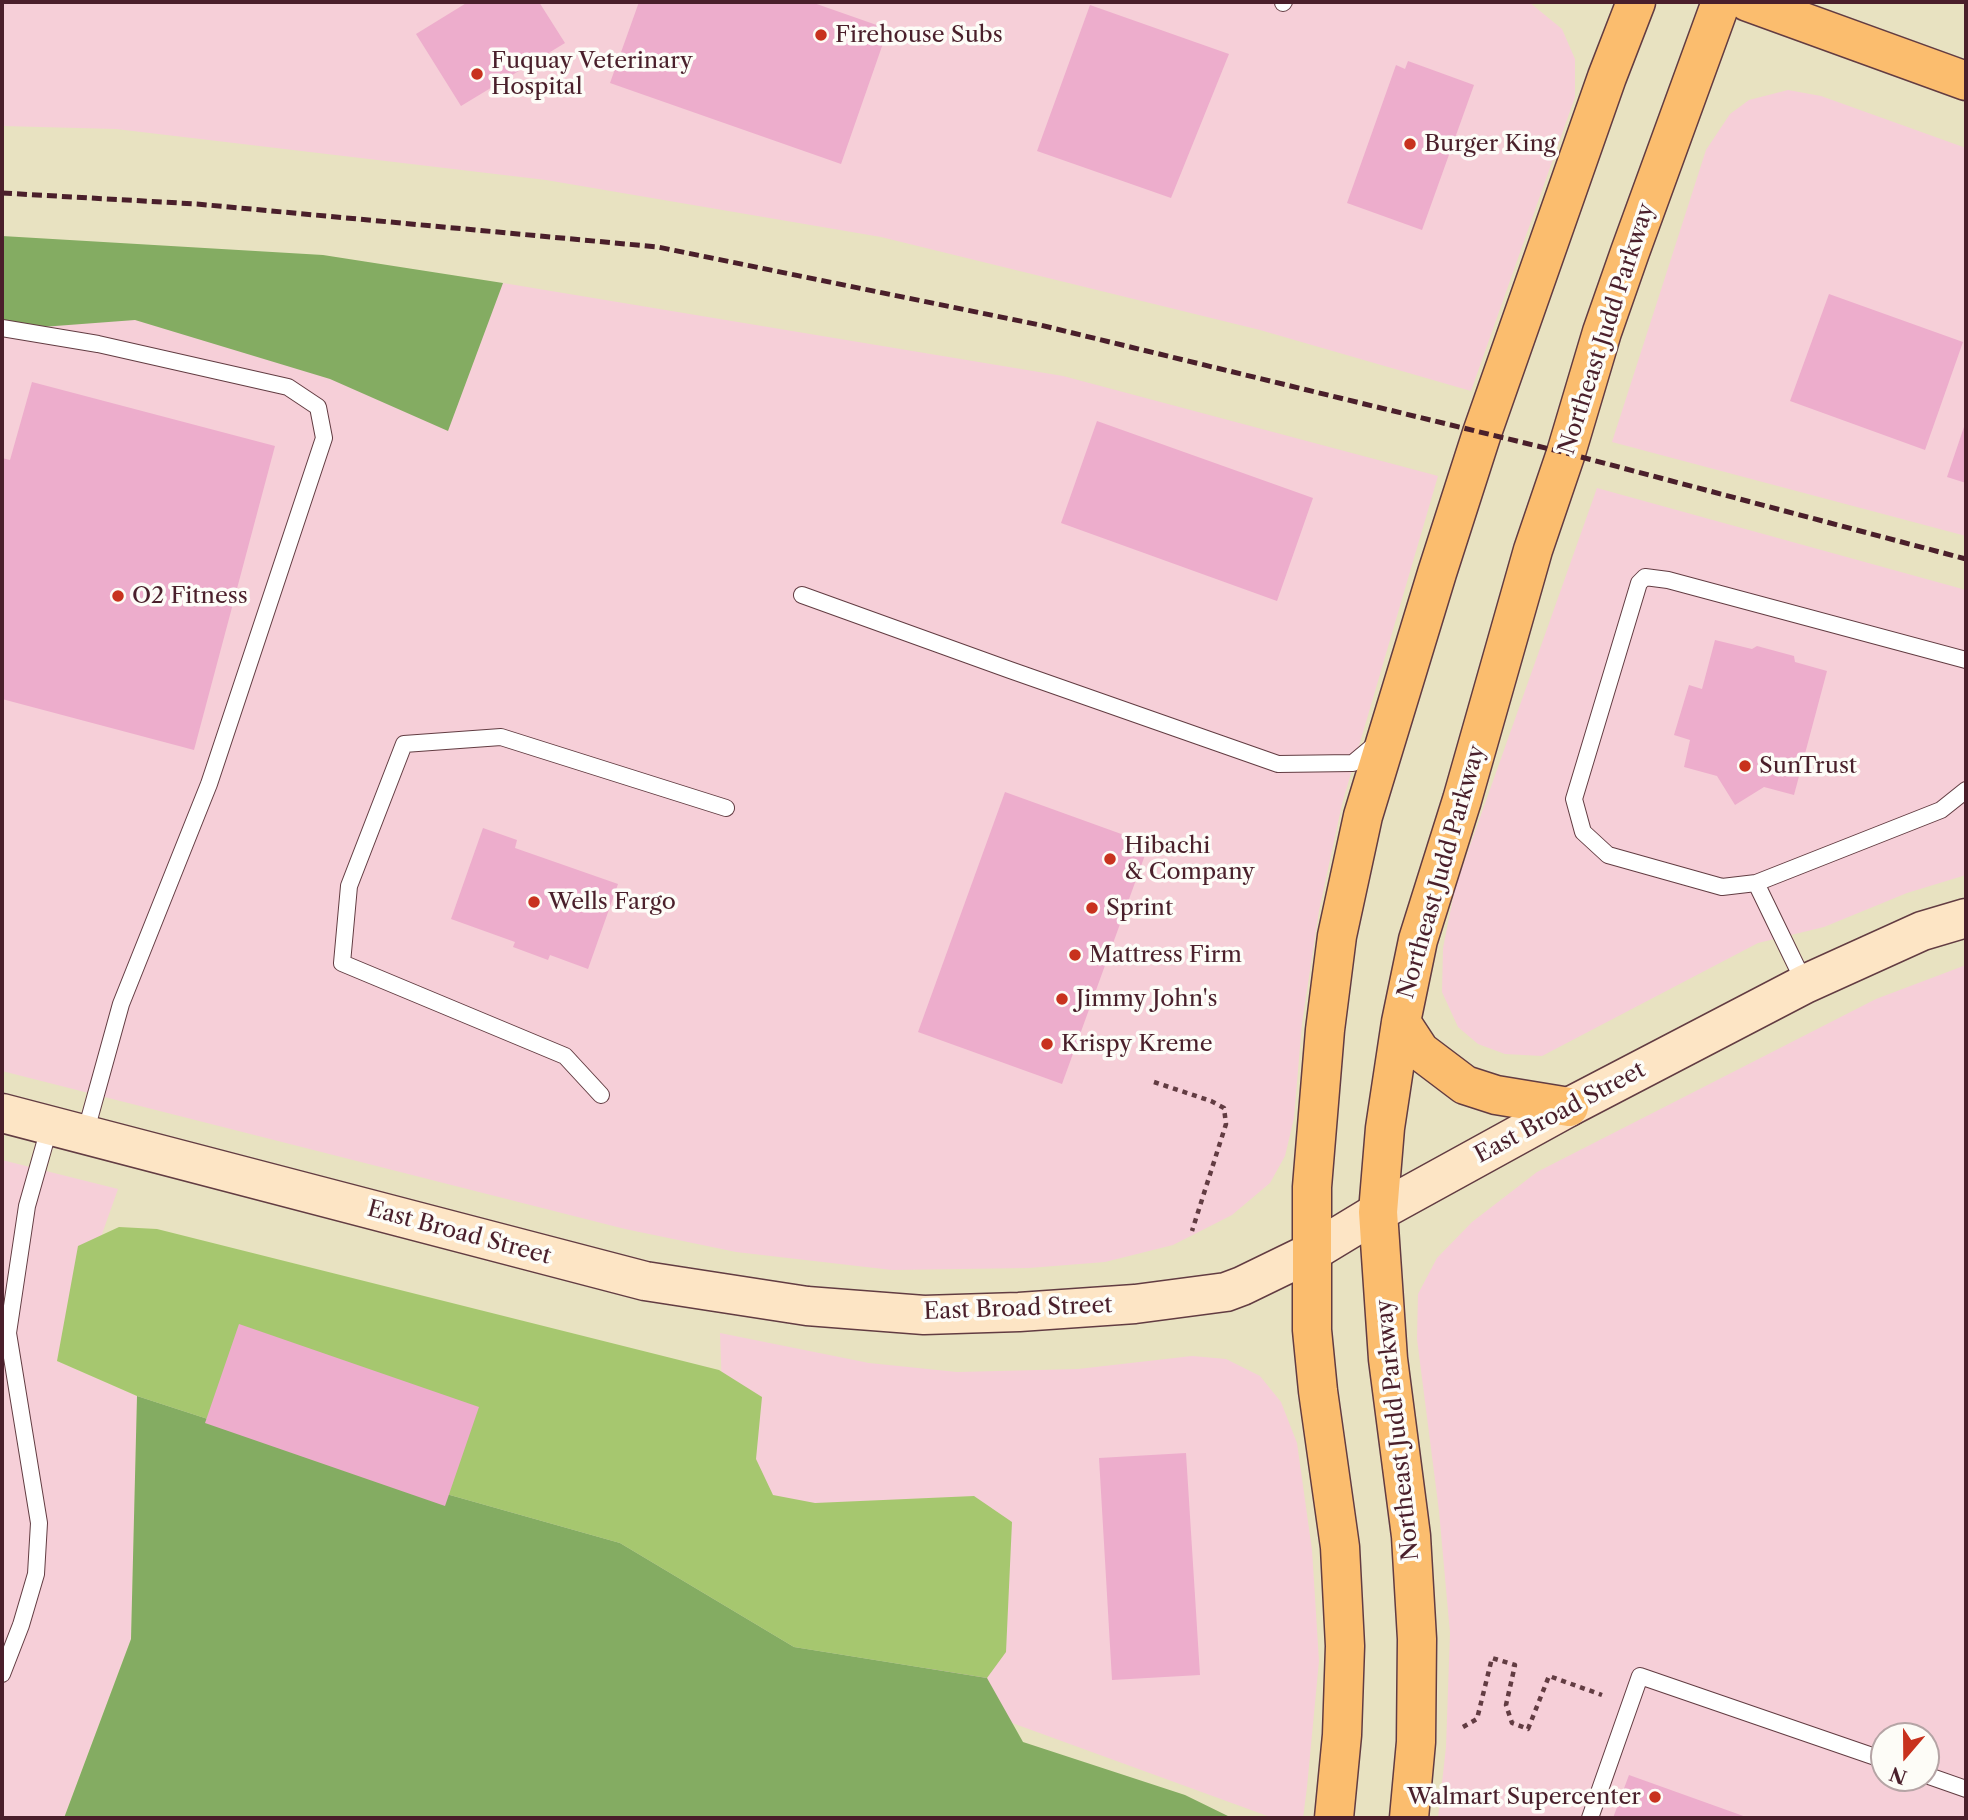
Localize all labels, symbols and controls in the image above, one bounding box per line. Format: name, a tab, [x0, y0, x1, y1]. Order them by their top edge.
place label: Firehouse Subs	[835, 21, 1003, 49]
marker: Firehouse Subs	[813, 27, 829, 43]
place label: Fuquay Veterinary Hospital	[491, 47, 693, 101]
marker: Fuquay Veterinary Hospital	[469, 66, 485, 82]
place label: Burger King	[1424, 130, 1556, 158]
marker: Burger King	[1402, 136, 1418, 152]
street label: Northeast Judd Parkway	[1553, 200, 1661, 458]
place label: O2 Fitness	[132, 582, 248, 610]
marker: O2 Fitness	[110, 588, 126, 604]
street label: Northeast Judd Parkway	[1393, 742, 1491, 1002]
place label: SunTrust	[1759, 752, 1857, 780]
marker: SunTrust	[1737, 758, 1753, 774]
place label: Hibachi & Company	[1124, 832, 1255, 886]
marker: Hibachi & Company	[1102, 851, 1118, 867]
place label: Wells Fargo	[548, 888, 676, 916]
marker: Wells Fargo	[526, 894, 542, 910]
place label: Sprint	[1106, 894, 1173, 922]
marker: Sprint	[1084, 900, 1100, 916]
place label: Mattress Firm	[1089, 941, 1242, 969]
marker: Mattress Firm	[1067, 947, 1083, 963]
place label: Jimmy John's	[1076, 985, 1218, 1013]
marker: Jimmy John's	[1054, 991, 1070, 1007]
place label: Krispy Kreme	[1061, 1030, 1213, 1058]
marker: Krispy Kreme	[1039, 1036, 1055, 1052]
street label: East Broad Street	[1470, 1056, 1650, 1170]
street label: East Broad Street	[364, 1195, 554, 1271]
street label: East Broad Street	[923, 1292, 1113, 1326]
street label: Northeast Judd Parkway	[1371, 1298, 1425, 1562]
north arrow	[1870, 1722, 1940, 1792]
text: N	[1887, 1762, 1910, 1789]
place label: Walmart Supercenter	[1407, 1783, 1641, 1811]
marker: Walmart Supercenter	[1647, 1789, 1663, 1805]

